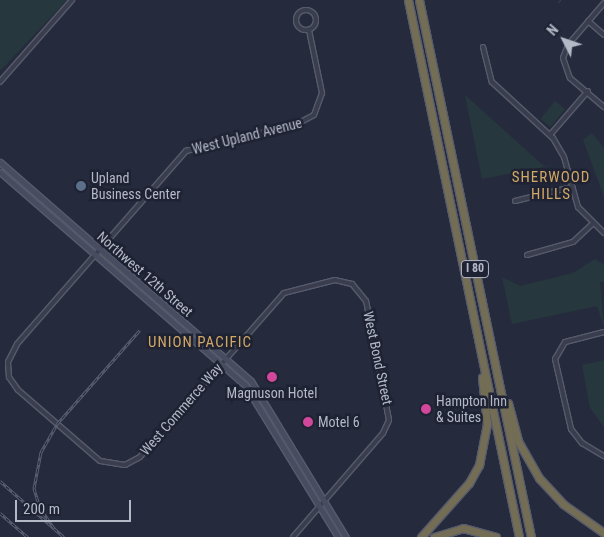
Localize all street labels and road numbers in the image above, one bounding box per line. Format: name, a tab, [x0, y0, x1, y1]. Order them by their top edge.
street label: West Upland Avenue	[190, 114, 304, 158]
street label: Northwest 12th Street	[94, 228, 196, 320]
road number: I 80	[460, 260, 490, 278]
street label: West Bond Street	[360, 310, 396, 406]
street label: West Commerce Way	[136, 359, 226, 459]

